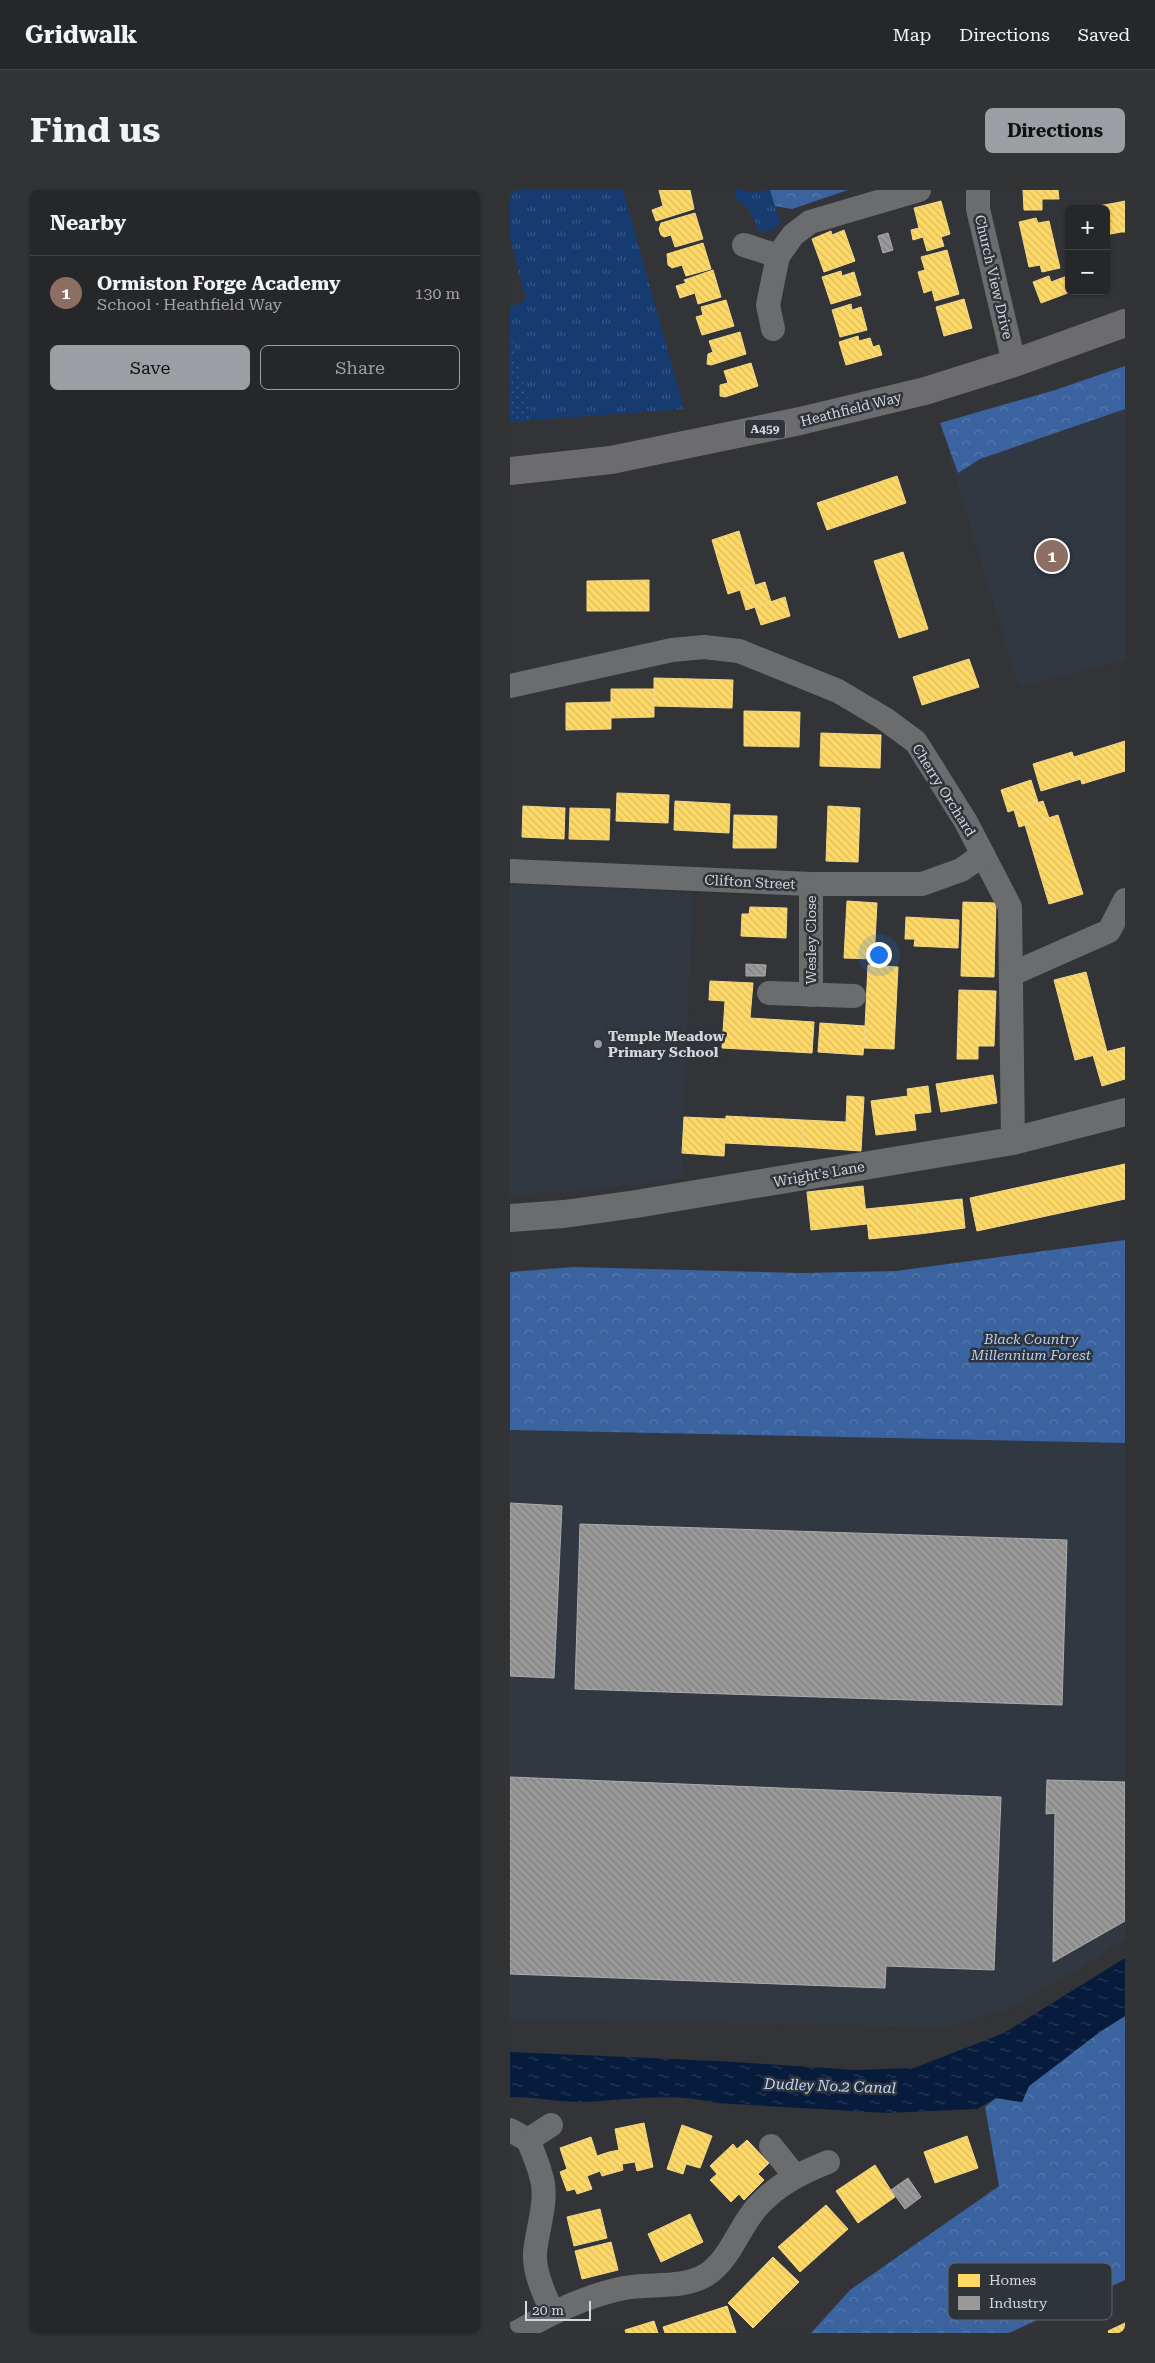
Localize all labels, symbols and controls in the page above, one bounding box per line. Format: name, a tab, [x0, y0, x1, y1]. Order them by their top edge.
text: Gridwalk	[25, 21, 137, 49]
text: Map	[893, 24, 931, 45]
text: Directions	[959, 24, 1050, 45]
text: Saved	[1078, 24, 1130, 45]
button: Directions	[985, 108, 1125, 153]
text: Find us	[30, 110, 160, 151]
map controls	[1065, 205, 1110, 295]
button: +	[1065, 205, 1110, 250]
text: Nearby	[50, 211, 126, 235]
street label: Church View Drive	[972, 213, 1016, 341]
button: −	[1065, 250, 1110, 295]
text: Ormiston Forge Academy	[97, 272, 341, 295]
text: 1	[62, 284, 70, 303]
text: 130 m	[414, 284, 460, 303]
text: School · Heathfield Way	[97, 295, 282, 314]
button: Save	[50, 345, 250, 390]
button: Share	[260, 345, 460, 390]
street label: Heathfield Way	[799, 389, 904, 429]
road number: A459	[745, 420, 785, 438]
pin: 1	[1036, 537, 1068, 575]
street label: Cherry Orchard	[909, 741, 979, 839]
street label: Clifton Street	[704, 872, 796, 892]
street label: Wesley Close	[803, 895, 819, 984]
your location	[866, 942, 892, 968]
place label: Temple Meadow Primary School	[608, 1028, 724, 1060]
marker: Temple Meadow Primary School	[592, 1038, 604, 1050]
street label: Wright's Lane	[772, 1158, 866, 1190]
park label: Black Country Millennium Forest	[970, 1331, 1092, 1363]
water label: Dudley No.2 Canal	[763, 2075, 897, 2097]
legend	[948, 2263, 1112, 2320]
text: Homes	[989, 2272, 1037, 2288]
text: Industry	[989, 2295, 1048, 2311]
scale bar	[525, 2298, 591, 2321]
text: 20 m	[532, 2302, 564, 2318]

